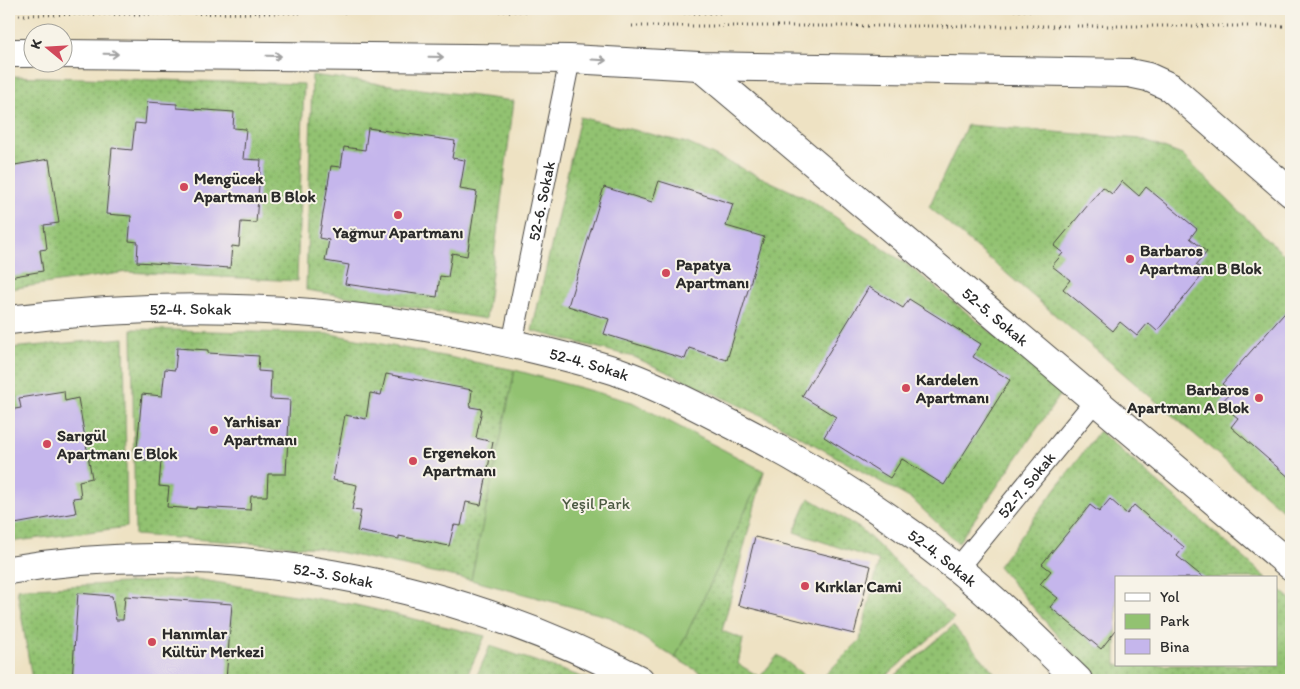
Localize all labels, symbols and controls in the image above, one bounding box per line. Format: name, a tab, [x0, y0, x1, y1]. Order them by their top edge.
north arrow	[22, 22, 72, 72]
text: K	[27, 36, 46, 51]
one-way arrow	[102, 49, 119, 59]
one-way arrow	[265, 51, 281, 61]
one-way arrow	[428, 52, 444, 62]
one-way arrow	[590, 56, 606, 65]
street label: 52-6. Sokak	[524, 160, 559, 243]
place label: Mengücek Apartmanı B Blok	[193, 169, 316, 207]
marker: Mengücek Apartmanı B Blok	[178, 181, 190, 193]
marker: Yağmur Apartmanı	[392, 209, 404, 221]
place label: Yağmur Apartmanı	[332, 223, 463, 243]
place label: Barbaros Apartmanı B Blok	[1139, 241, 1262, 279]
marker: Barbaros Apartmanı B Blok	[1124, 253, 1136, 265]
place label: Papatya Apartmanı	[675, 255, 749, 293]
marker: Papatya Apartmanı	[660, 267, 672, 279]
street label: 52-5. Sokak	[958, 283, 1032, 350]
street label: 52-4. Sokak	[149, 299, 232, 319]
street label: 52-4. Sokak	[547, 344, 632, 385]
place label: Kardelen Apartmanı	[915, 370, 989, 408]
place label: Barbaros Apartmanı A Blok	[1126, 380, 1250, 418]
marker: Kardelen Apartmanı	[900, 382, 912, 394]
marker: Barbaros Apartmanı A Blok	[1253, 392, 1265, 404]
place label: Yarhisar Apartmanı	[223, 412, 297, 450]
marker: Yarhisar Apartmanı	[208, 424, 220, 436]
place label: Sarıgül Apartmanı E Blok	[56, 426, 178, 464]
marker: Sarıgül Apartmanı E Blok	[41, 438, 53, 450]
place label: Ergenekon Apartmanı	[422, 443, 496, 481]
street label: 52-7. Sokak	[994, 448, 1059, 522]
marker: Ergenekon Apartmanı	[407, 455, 419, 467]
park label: Yeşil Park	[562, 494, 631, 513]
street label: 52-4. Sokak	[904, 525, 981, 591]
street label: 52-3. Sokak	[292, 559, 375, 592]
legend	[1115, 576, 1278, 666]
place label: Kırklar Cami	[815, 577, 902, 596]
marker: Kırklar Cami	[799, 580, 811, 592]
text: Yol	[1160, 588, 1180, 606]
text: Park	[1160, 612, 1190, 630]
place label: Hanımlar Kültür Merkezi	[162, 624, 264, 661]
marker: Hanımlar Kültür Merkezi	[146, 636, 158, 648]
text: Bina	[1160, 638, 1190, 656]

